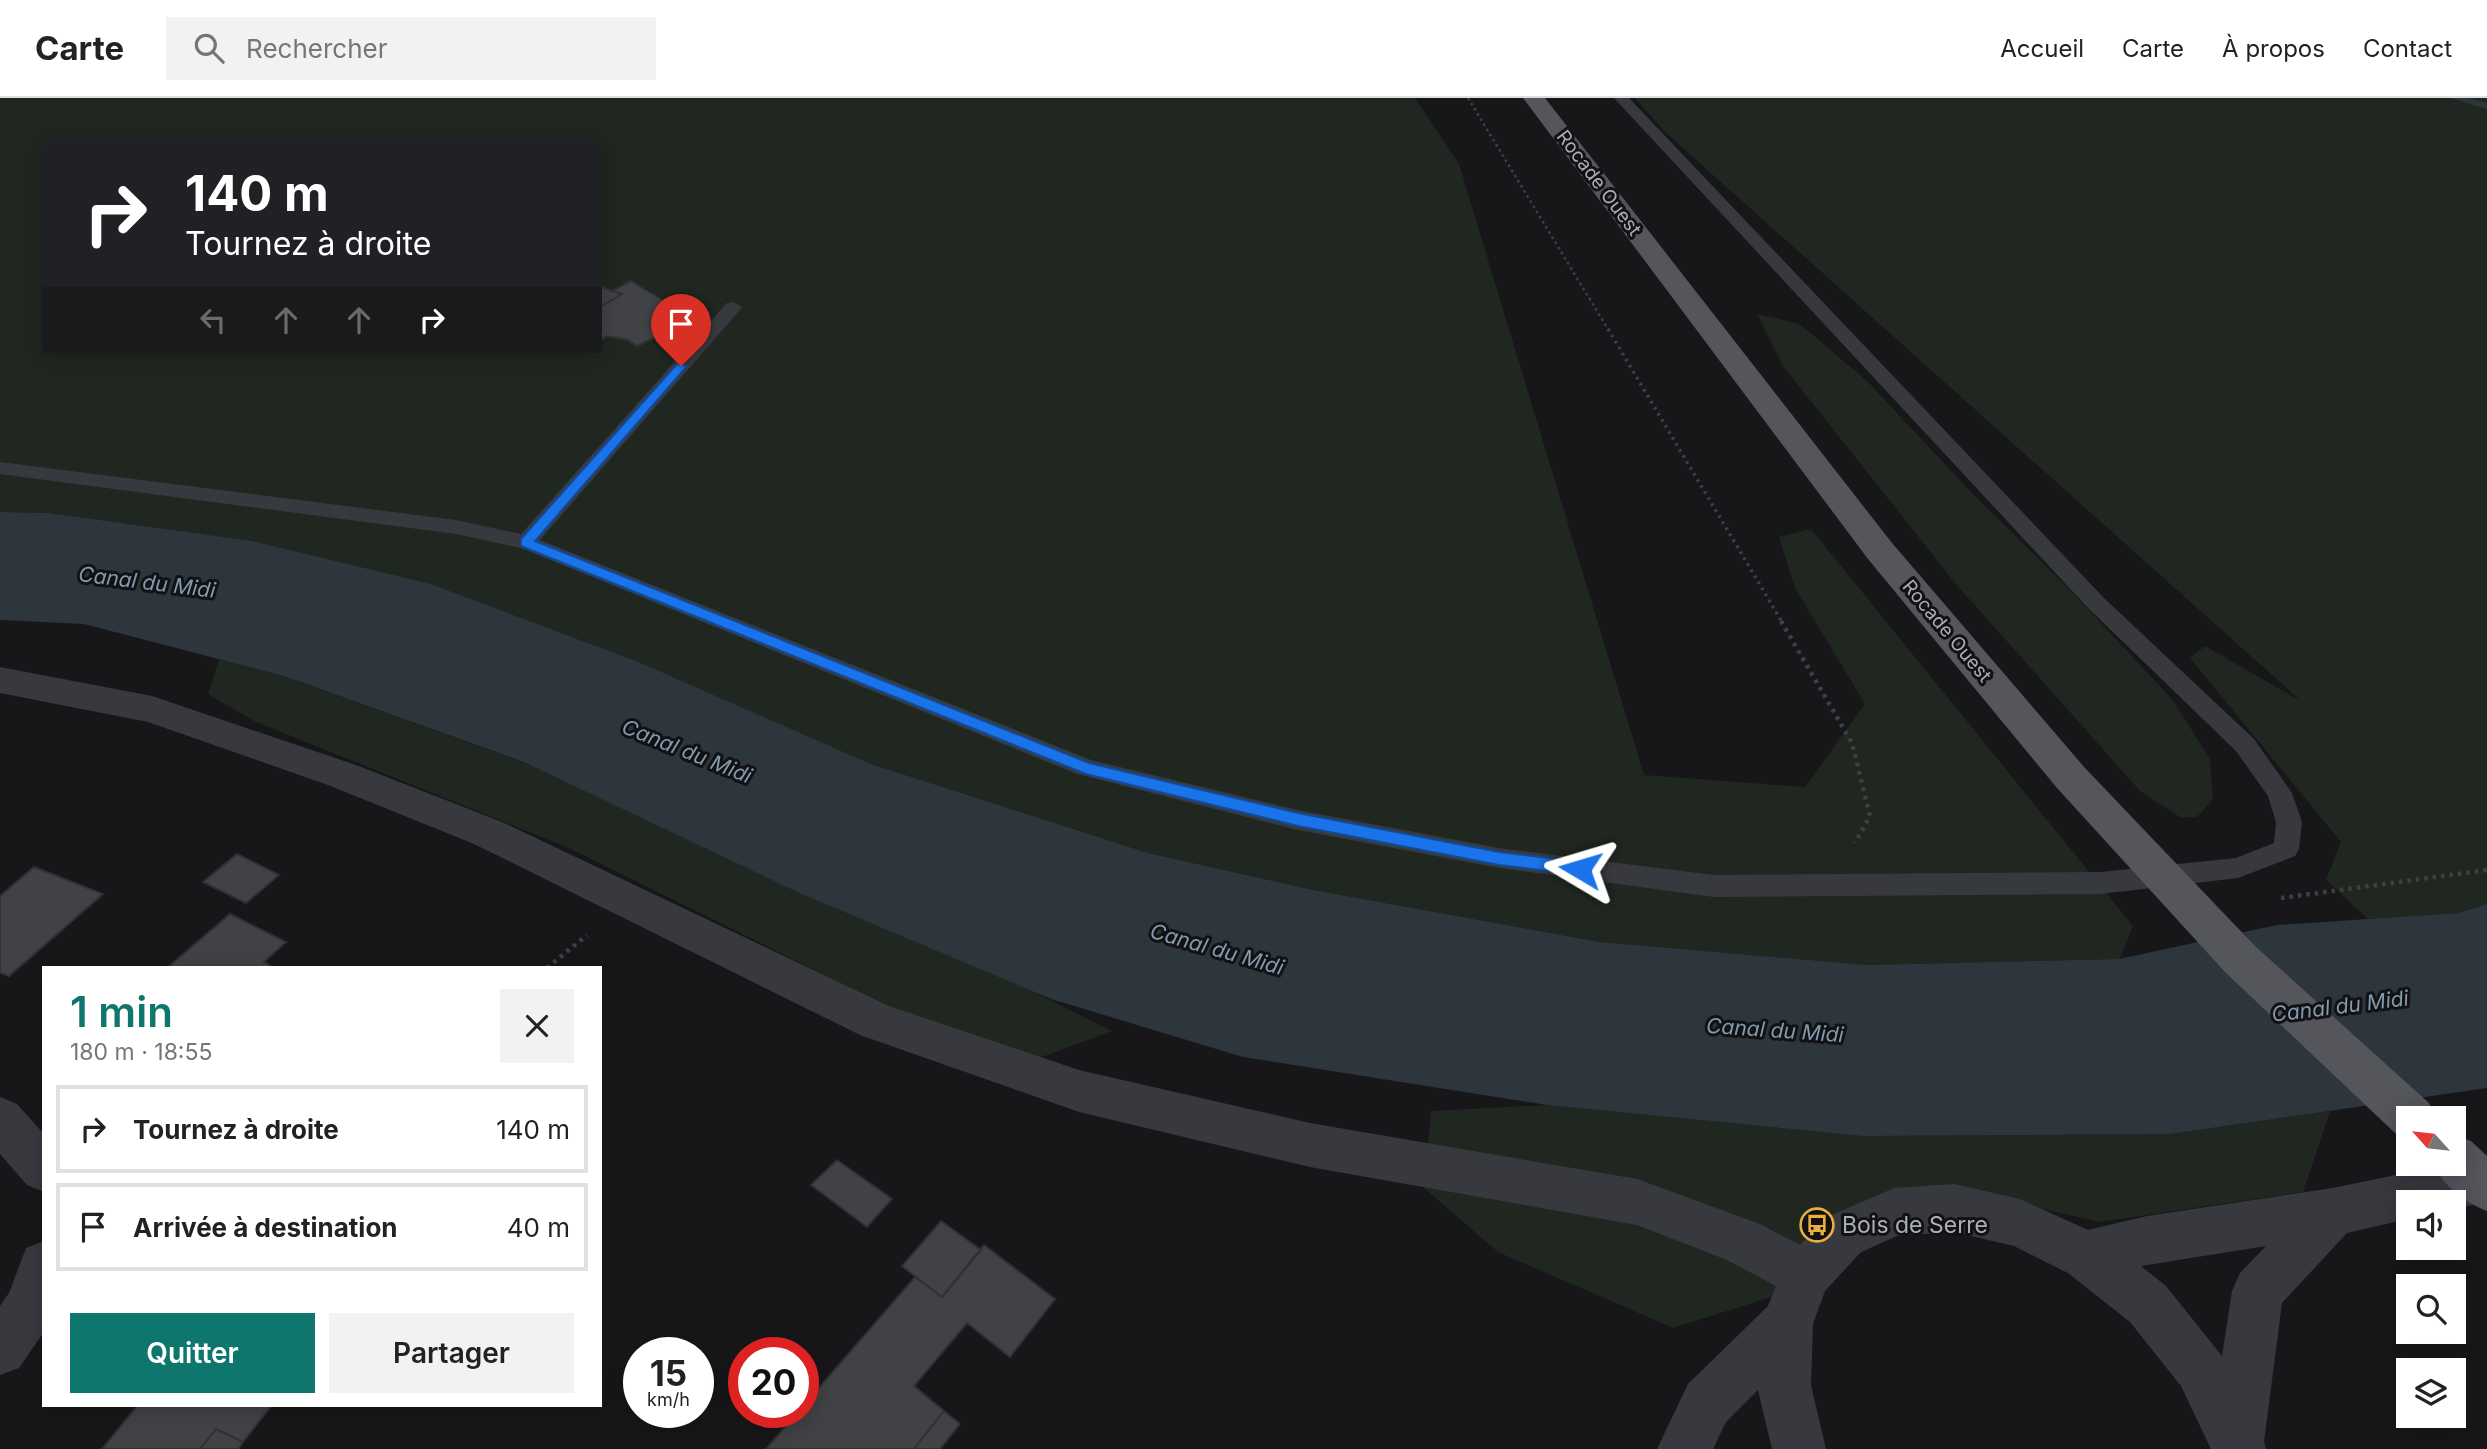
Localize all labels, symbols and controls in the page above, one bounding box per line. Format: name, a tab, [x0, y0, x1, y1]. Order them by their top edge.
search box	[166, 17, 656, 80]
text: Carte	[35, 28, 124, 68]
icon: search	[190, 29, 228, 67]
text: Rechercher	[246, 33, 388, 64]
text: Accueil	[2000, 34, 2084, 63]
text: Carte	[2122, 34, 2184, 63]
text: À propos	[2222, 34, 2325, 63]
text: Contact	[2363, 34, 2452, 63]
street label: Rocade Ouest	[1552, 126, 1646, 240]
text: 140 m	[185, 164, 329, 223]
icon: right	[70, 168, 161, 259]
text: Tournez à droite	[185, 224, 431, 263]
pin	[651, 294, 711, 366]
icon: left	[194, 301, 232, 339]
icon: ahead	[267, 301, 305, 339]
icon: ahead	[340, 301, 378, 339]
icon: right	[413, 301, 451, 339]
icon: arrive	[662, 305, 700, 343]
water label: Canal du Midi	[77, 561, 218, 603]
street label: Rocade Ouest	[1898, 575, 1996, 687]
water label: Canal du Midi	[618, 714, 756, 789]
position arrow	[1543, 832, 1617, 906]
water label: Canal du Midi	[1147, 918, 1288, 980]
water label: Canal du Midi	[2270, 985, 2411, 1027]
text: 1 min	[70, 986, 173, 1037]
button: close	[500, 989, 574, 1063]
water label: Canal du Midi	[1705, 1013, 1845, 1047]
text: 180 m · 18:55	[70, 1038, 212, 1066]
north arrow	[2396, 1106, 2466, 1176]
map controls	[2396, 1106, 2466, 1428]
icon: right	[74, 1110, 112, 1148]
text: Tournez à droite	[133, 1114, 339, 1145]
text: 140 m	[496, 1114, 570, 1145]
button: sound	[2396, 1190, 2466, 1260]
bus stop icon: Bois de Serre	[1798, 1206, 1836, 1244]
icon: arrive	[74, 1208, 112, 1246]
place label: Bois de Serre	[1842, 1211, 1988, 1239]
text: Arrivée à destination	[133, 1212, 398, 1243]
text: 40 m	[507, 1212, 570, 1243]
button: search	[2396, 1274, 2466, 1344]
button: Quitter	[70, 1313, 315, 1393]
button: Partager	[329, 1313, 574, 1393]
speed limit sign: 20	[728, 1337, 819, 1428]
text: 15	[650, 1352, 687, 1394]
button: layers	[2396, 1358, 2466, 1428]
text: km/h	[647, 1389, 690, 1410]

